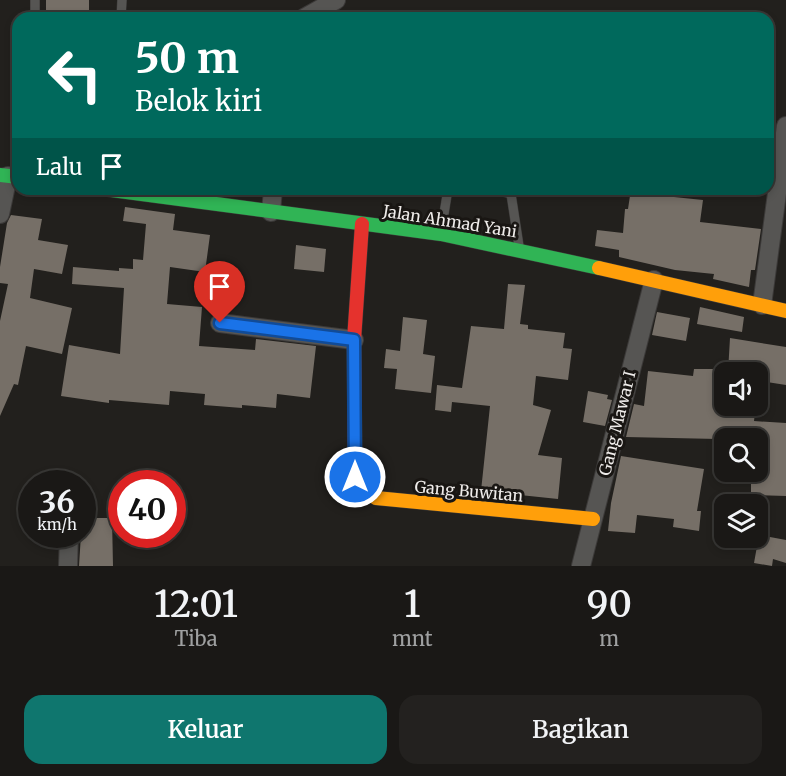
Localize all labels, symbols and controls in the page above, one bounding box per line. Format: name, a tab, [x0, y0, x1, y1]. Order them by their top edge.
text: 50 m	[135, 32, 239, 84]
icon: left	[36, 36, 114, 114]
text: Belok kiri	[135, 84, 262, 118]
icon: arrive	[95, 150, 128, 183]
text: Lalu	[36, 153, 83, 181]
street label: Jalan Ahmad Yani	[381, 200, 518, 241]
pin	[194, 261, 245, 323]
icon: arrive	[203, 270, 236, 303]
map controls	[714, 362, 768, 548]
button: sound	[714, 362, 768, 416]
street label: Gang Mawar I	[594, 368, 640, 478]
button: search	[714, 428, 768, 482]
position arrow	[323, 445, 387, 509]
speed limit sign: 40	[108, 470, 186, 548]
street label: Gang Buwitan	[414, 476, 524, 506]
text: 36	[39, 483, 75, 521]
button: layers	[714, 494, 768, 548]
text: km/h	[37, 515, 77, 534]
text: 12:01	[154, 582, 238, 627]
text: 1	[404, 582, 420, 627]
text: 90	[587, 582, 632, 627]
text: Tiba	[174, 626, 218, 651]
text: mnt	[392, 626, 432, 651]
text: m	[599, 626, 619, 651]
button: Keluar	[24, 695, 387, 764]
button: Bagikan	[399, 695, 762, 764]

